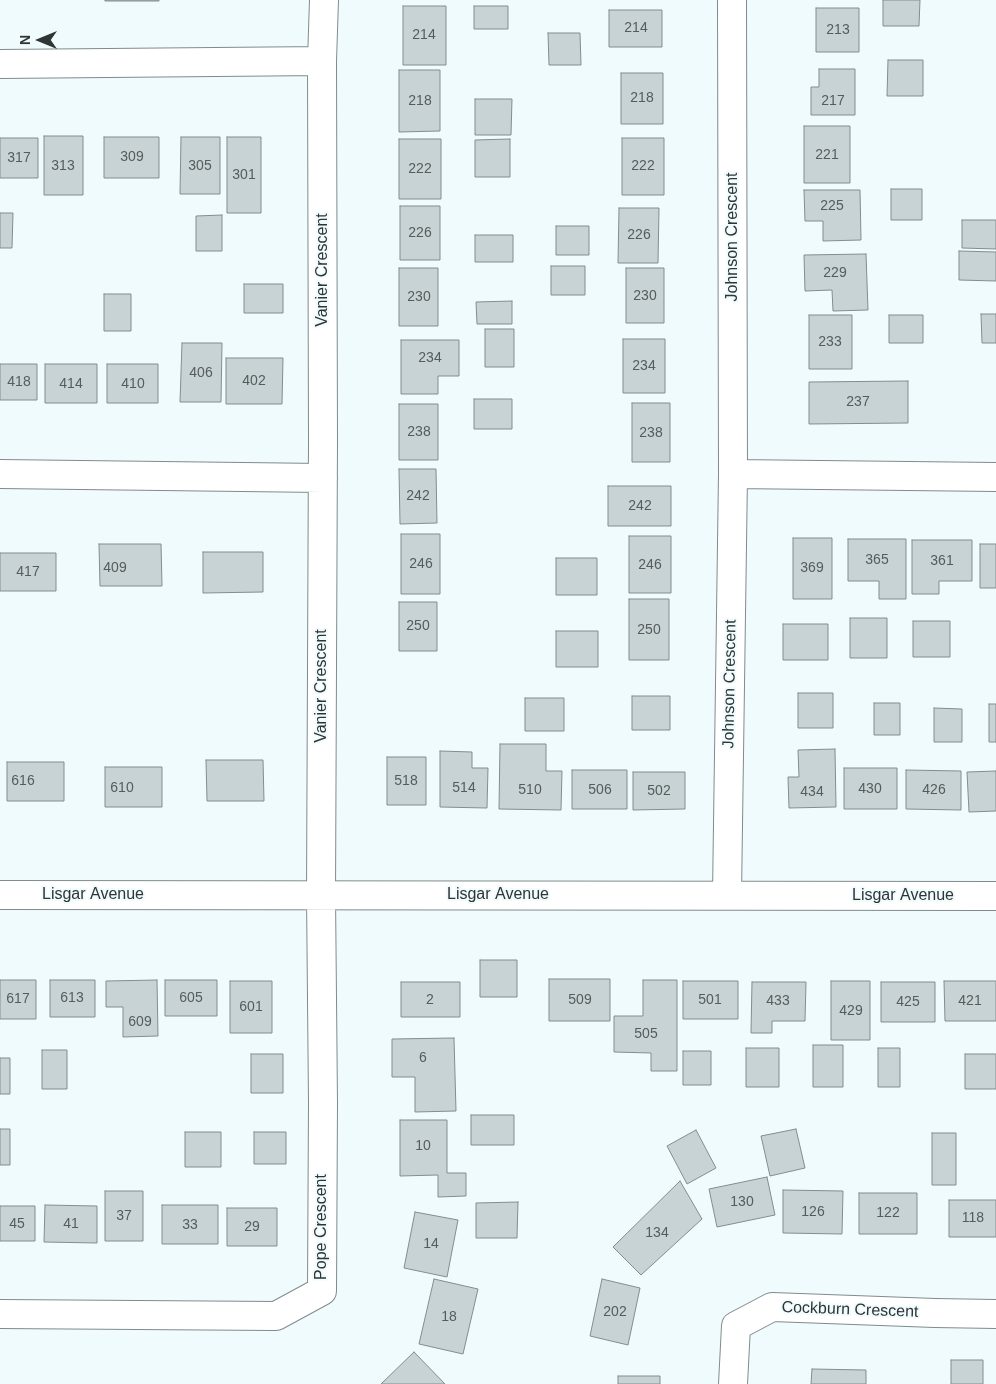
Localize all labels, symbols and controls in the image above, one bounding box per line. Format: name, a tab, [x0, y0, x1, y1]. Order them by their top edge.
north arrow	[15, 15, 65, 65]
house number: 214	[624, 20, 648, 36]
house number: 213	[826, 22, 850, 38]
house number: 214	[412, 27, 436, 43]
text: N	[17, 35, 33, 45]
house number: 218	[630, 90, 654, 106]
house number: 218	[408, 93, 432, 109]
house number: 217	[821, 93, 845, 109]
house number: 221	[815, 147, 839, 163]
house number: 309	[120, 149, 144, 165]
house number: 317	[7, 150, 31, 166]
house number: 313	[51, 158, 75, 174]
house number: 305	[188, 158, 212, 174]
house number: 222	[631, 158, 655, 174]
house number: 222	[408, 161, 432, 177]
house number: 301	[232, 167, 256, 183]
street label: Johnson Crescent	[723, 173, 743, 301]
house number: 225	[820, 198, 844, 214]
street label: Vanier Crescent	[313, 213, 333, 327]
house number: 226	[408, 225, 432, 241]
house number: 226	[627, 227, 651, 243]
house number: 229	[823, 265, 847, 281]
house number: 230	[633, 288, 657, 304]
house number: 230	[407, 289, 431, 305]
house number: 233	[818, 334, 842, 350]
house number: 234	[418, 350, 442, 366]
house number: 234	[632, 358, 656, 374]
house number: 406	[189, 365, 213, 381]
house number: 402	[242, 373, 266, 389]
house number: 418	[7, 374, 31, 390]
house number: 414	[59, 376, 83, 392]
house number: 410	[121, 376, 145, 392]
house number: 237	[846, 394, 870, 410]
house number: 238	[407, 424, 431, 440]
house number: 238	[639, 425, 663, 441]
house number: 242	[406, 488, 430, 504]
house number: 242	[628, 498, 652, 514]
house number: 365	[865, 552, 889, 568]
house number: 361	[930, 553, 954, 569]
house number: 246	[409, 556, 433, 572]
house number: 246	[638, 557, 662, 573]
house number: 409	[103, 560, 127, 576]
house number: 369	[800, 560, 824, 576]
house number: 417	[16, 564, 40, 580]
house number: 250	[406, 618, 430, 634]
street label: Johnson Crescent	[719, 619, 741, 749]
house number: 250	[637, 622, 661, 638]
street label: Vanier Crescent	[312, 629, 332, 743]
house number: 616	[11, 773, 35, 789]
house number: 518	[394, 773, 418, 789]
house number: 610	[110, 780, 134, 796]
house number: 514	[452, 780, 476, 796]
house number: 430	[858, 781, 882, 797]
house number: 510	[518, 782, 542, 798]
house number: 506	[588, 782, 612, 798]
house number: 426	[922, 782, 946, 798]
house number: 502	[647, 783, 671, 799]
house number: 434	[800, 784, 824, 800]
street label: Lisgar Avenue	[42, 885, 144, 905]
street label: Lisgar Avenue	[447, 885, 549, 905]
street label: Lisgar Avenue	[852, 886, 954, 906]
house number: 613	[60, 990, 84, 1006]
house number: 605	[179, 990, 203, 1006]
house number: 617	[6, 991, 30, 1007]
house number: 2	[426, 992, 434, 1008]
house number: 509	[568, 992, 592, 1008]
house number: 501	[698, 992, 722, 1008]
house number: 433	[766, 993, 790, 1009]
house number: 421	[958, 993, 982, 1009]
house number: 425	[896, 994, 920, 1010]
house number: 601	[239, 999, 263, 1015]
house number: 429	[839, 1003, 863, 1019]
house number: 609	[128, 1014, 152, 1030]
house number: 505	[634, 1026, 658, 1042]
house number: 6	[419, 1050, 427, 1066]
house number: 10	[415, 1138, 431, 1154]
street label: Pope Crescent	[312, 1174, 332, 1280]
house number: 130	[730, 1194, 754, 1210]
house number: 126	[801, 1204, 825, 1220]
house number: 122	[876, 1205, 900, 1221]
house number: 37	[116, 1208, 132, 1224]
house number: 118	[962, 1210, 984, 1226]
house number: 45	[9, 1216, 25, 1232]
house number: 41	[63, 1216, 79, 1232]
house number: 33	[182, 1217, 198, 1233]
house number: 29	[244, 1219, 260, 1235]
house number: 134	[645, 1225, 669, 1241]
house number: 14	[423, 1236, 439, 1252]
street label: Cockburn Crescent	[781, 1298, 919, 1322]
house number: 202	[603, 1304, 627, 1320]
house number: 18	[441, 1309, 457, 1325]

